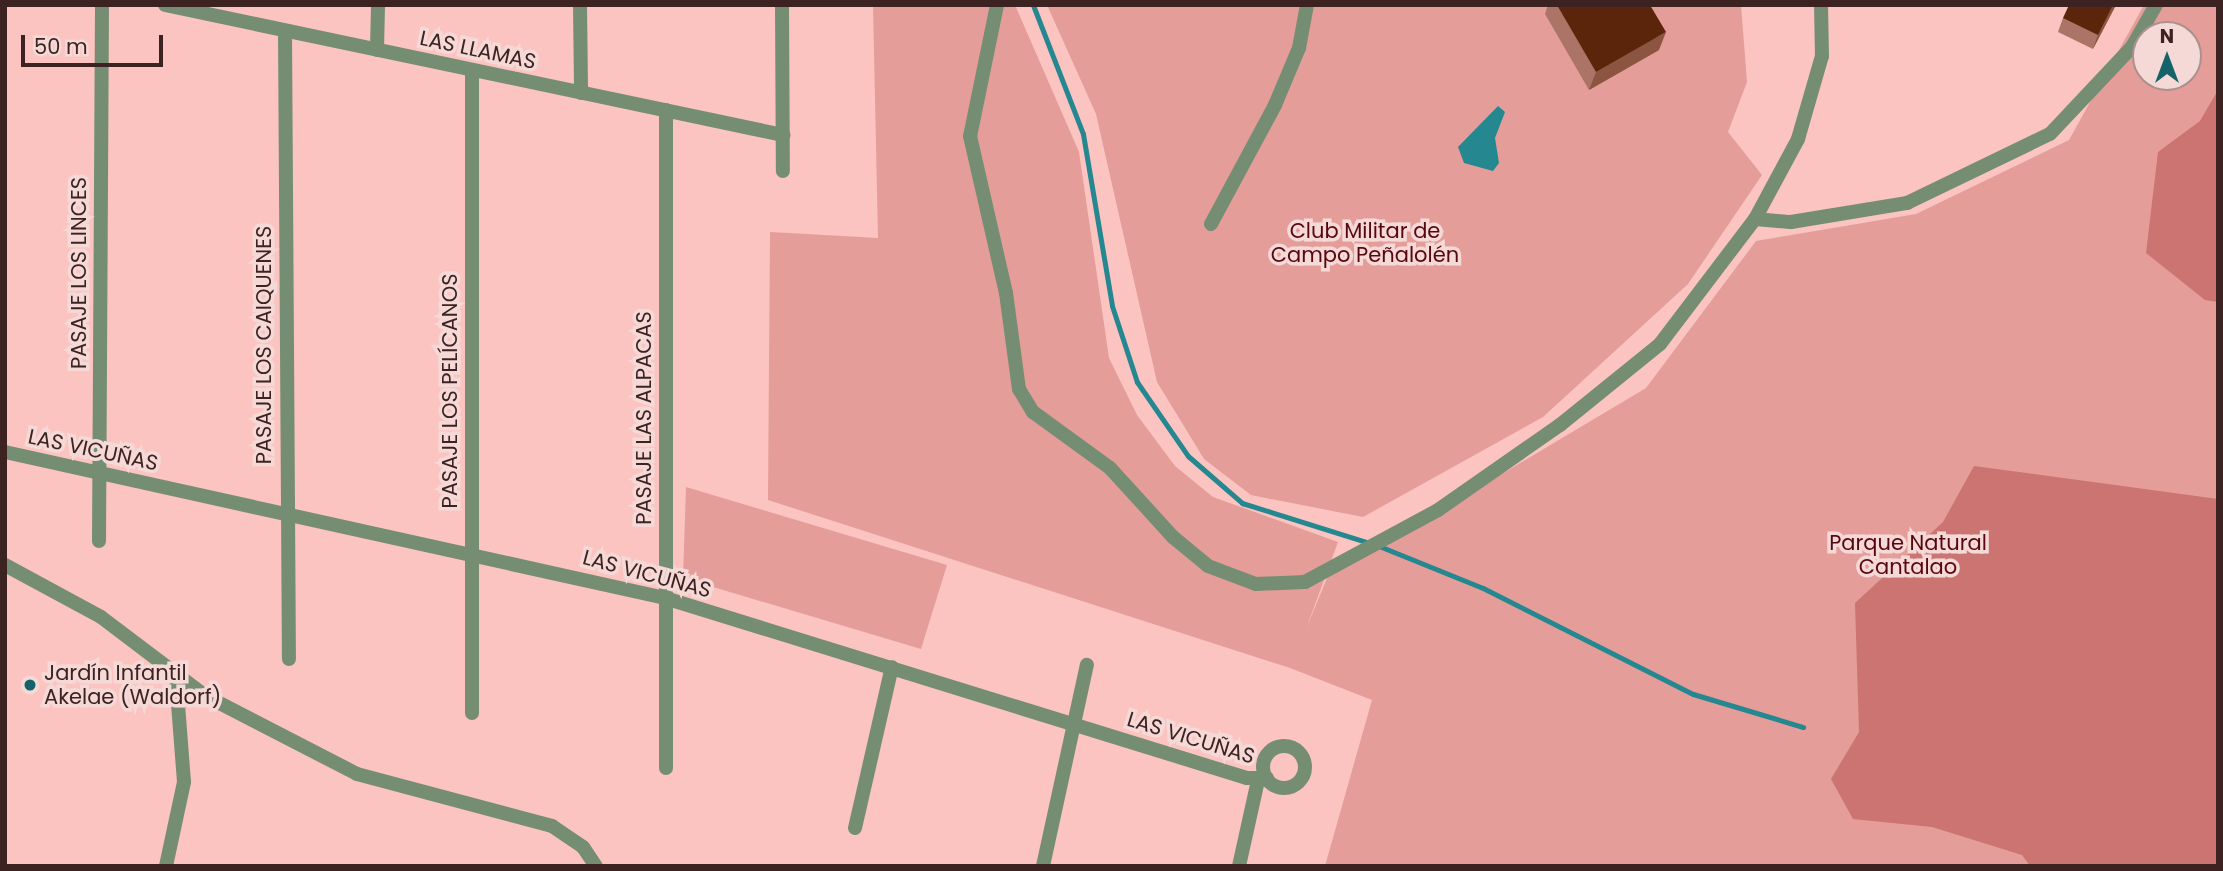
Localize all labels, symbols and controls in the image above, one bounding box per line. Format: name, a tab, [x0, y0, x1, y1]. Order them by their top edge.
scale bar	[24, 21, 166, 65]
north arrow	[2132, 21, 2202, 91]
text: N	[2160, 23, 2174, 50]
street label: LAS LLAMAS	[418, 25, 538, 75]
text: 50 m	[34, 32, 88, 61]
street label: PASAJE LOS LINCES	[66, 177, 92, 369]
park label: Club Militar de Campo Peñalolén	[1271, 218, 1459, 268]
street label: PASAJE LOS CAIQUENES	[251, 226, 277, 464]
street label: PASAJE LOS PELÍCANOS	[437, 274, 463, 508]
street label: PASAJE LAS ALPACAS	[631, 311, 657, 525]
street label: LAS VICUÑAS	[26, 424, 160, 476]
park label: Parque Natural Cantalao	[1829, 530, 1987, 580]
street label: LAS VICUÑAS	[580, 545, 714, 603]
place label: Jardín Infantil Akelae (Waldorf)	[44, 660, 221, 710]
marker: Jardín Infantil Akelae (Waldorf)	[22, 677, 38, 693]
street label: LAS VICUÑAS	[1124, 707, 1258, 769]

